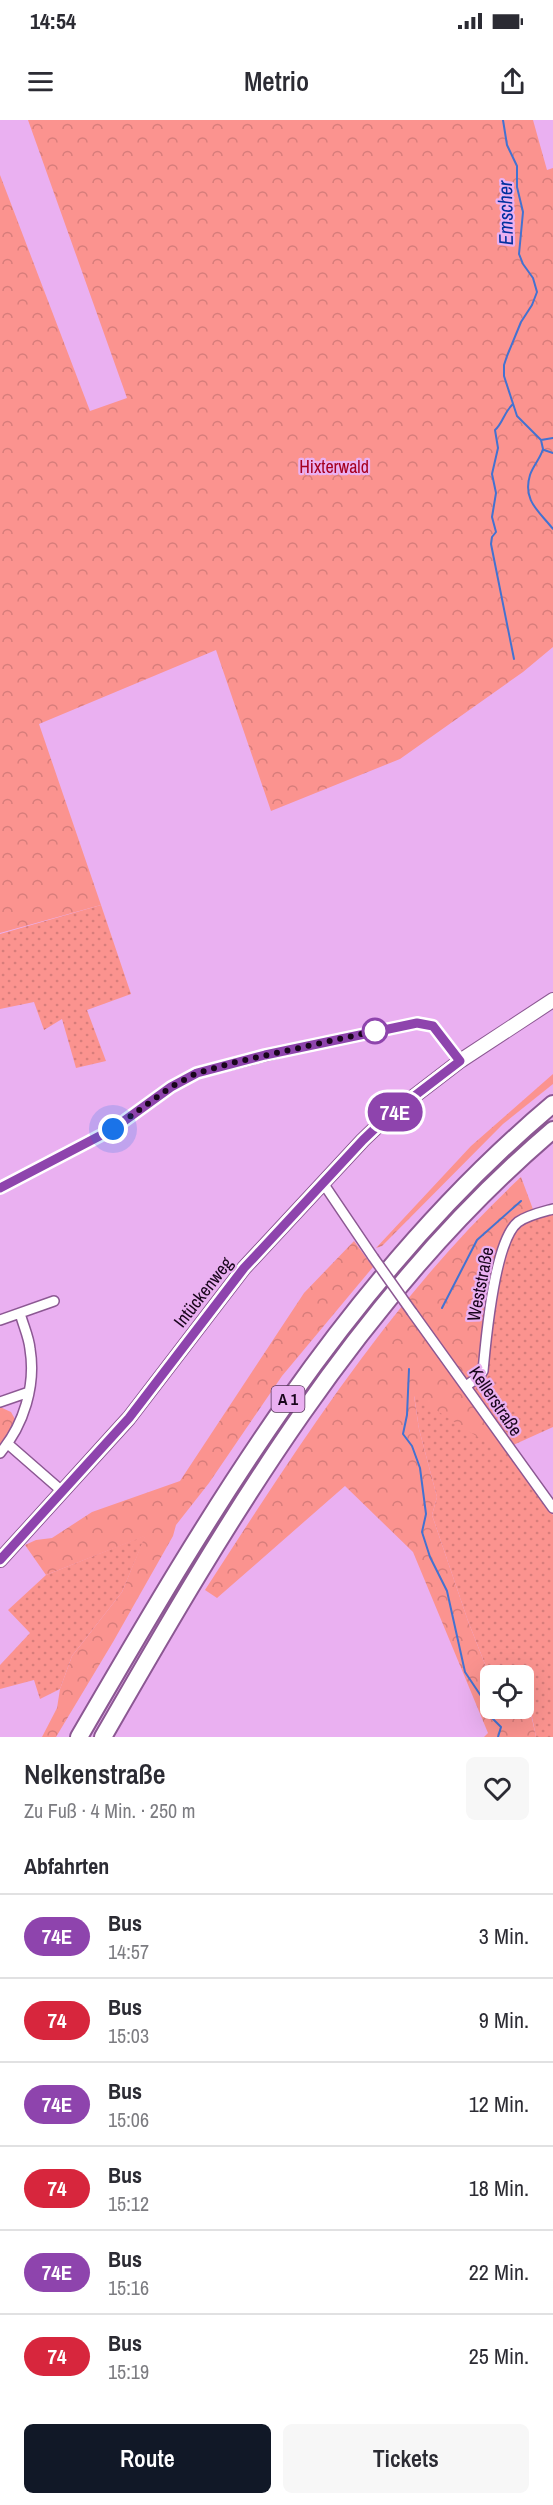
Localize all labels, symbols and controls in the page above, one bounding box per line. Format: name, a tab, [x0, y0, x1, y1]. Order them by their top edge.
text: 14:54	[30, 6, 76, 36]
text: Metrio	[244, 63, 309, 99]
icon: menu	[24, 65, 57, 98]
icon: share	[496, 65, 529, 98]
water label: Emscher	[491, 180, 519, 246]
park label: Hixterwald	[299, 454, 369, 479]
unlabelled marker	[362, 1018, 388, 1044]
line badge: 74E	[360, 1092, 430, 1132]
text: 74E	[380, 1098, 410, 1127]
your location	[98, 1114, 128, 1144]
street label: Weststraße	[461, 1245, 499, 1323]
street label: Intückenweg	[168, 1251, 239, 1332]
street label: Kellerstraße	[463, 1361, 529, 1441]
road number: A 1	[272, 1386, 304, 1412]
map controls	[480, 1665, 534, 1719]
button: locate	[480, 1665, 534, 1719]
text: Nelkenstraße	[24, 1755, 166, 1793]
button: heart	[466, 1757, 529, 1820]
text: Zu Fuß · 4 Min. · 250 m	[24, 1797, 195, 1824]
text: Abfahrten	[24, 1851, 109, 1881]
text: Bus	[108, 1908, 142, 1938]
text: 3 Min.	[479, 1921, 529, 1951]
text: 74E	[42, 1922, 72, 1951]
text: 14:57	[108, 1938, 149, 1965]
text: Bus	[108, 1992, 142, 2022]
text: 9 Min.	[479, 2005, 529, 2035]
text: 74	[47, 2006, 67, 2035]
text: 15:03	[108, 2022, 149, 2049]
text: Bus	[108, 2076, 142, 2106]
text: 12 Min.	[469, 2089, 529, 2119]
text: 74E	[42, 2090, 72, 2119]
text: 15:06	[108, 2106, 149, 2133]
text: Bus	[108, 2160, 142, 2190]
text: 18 Min.	[469, 2173, 529, 2203]
text: 74	[47, 2174, 67, 2203]
text: 15:12	[108, 2190, 149, 2217]
text: Bus	[108, 2244, 142, 2274]
text: 22 Min.	[469, 2257, 529, 2287]
text: 74E	[42, 2258, 72, 2287]
text: 15:16	[108, 2274, 149, 2301]
text: Bus	[108, 2328, 142, 2358]
text: 25 Min.	[469, 2341, 529, 2371]
text: 74	[47, 2342, 67, 2371]
text: 15:19	[108, 2358, 149, 2385]
button: Route	[24, 2424, 271, 2493]
button: Tickets	[283, 2424, 529, 2493]

